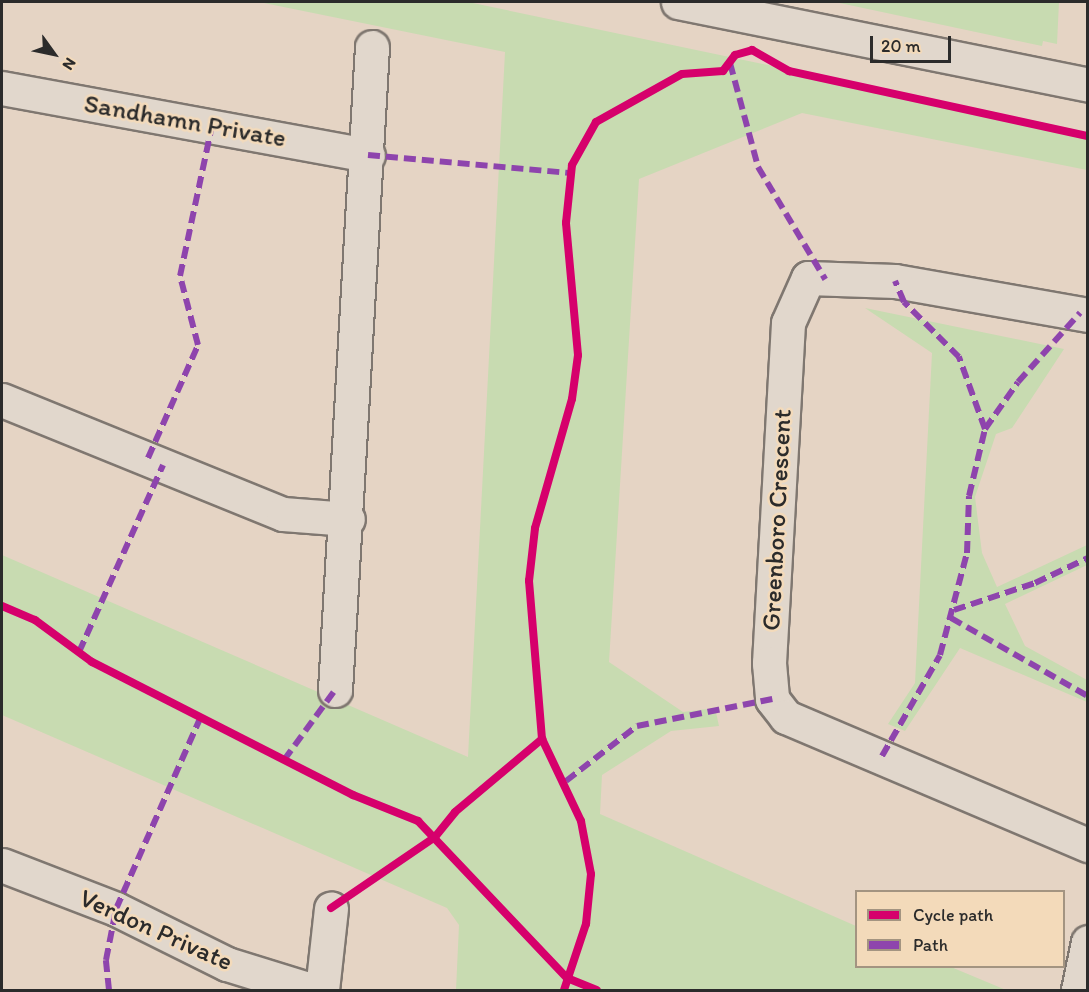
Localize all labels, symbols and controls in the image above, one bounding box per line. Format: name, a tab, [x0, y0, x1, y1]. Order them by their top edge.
north arrow	[24, 24, 84, 84]
scale bar	[873, 24, 954, 62]
text: 20 m	[881, 35, 921, 57]
text: N	[59, 54, 80, 74]
street label: Sandhamn Private	[82, 88, 288, 154]
street label: Greenboro Crescent	[756, 408, 798, 632]
street label: Verdon Private	[75, 882, 237, 978]
legend	[855, 890, 1065, 968]
text: Cycle path	[913, 904, 993, 926]
text: Path	[913, 934, 948, 956]

